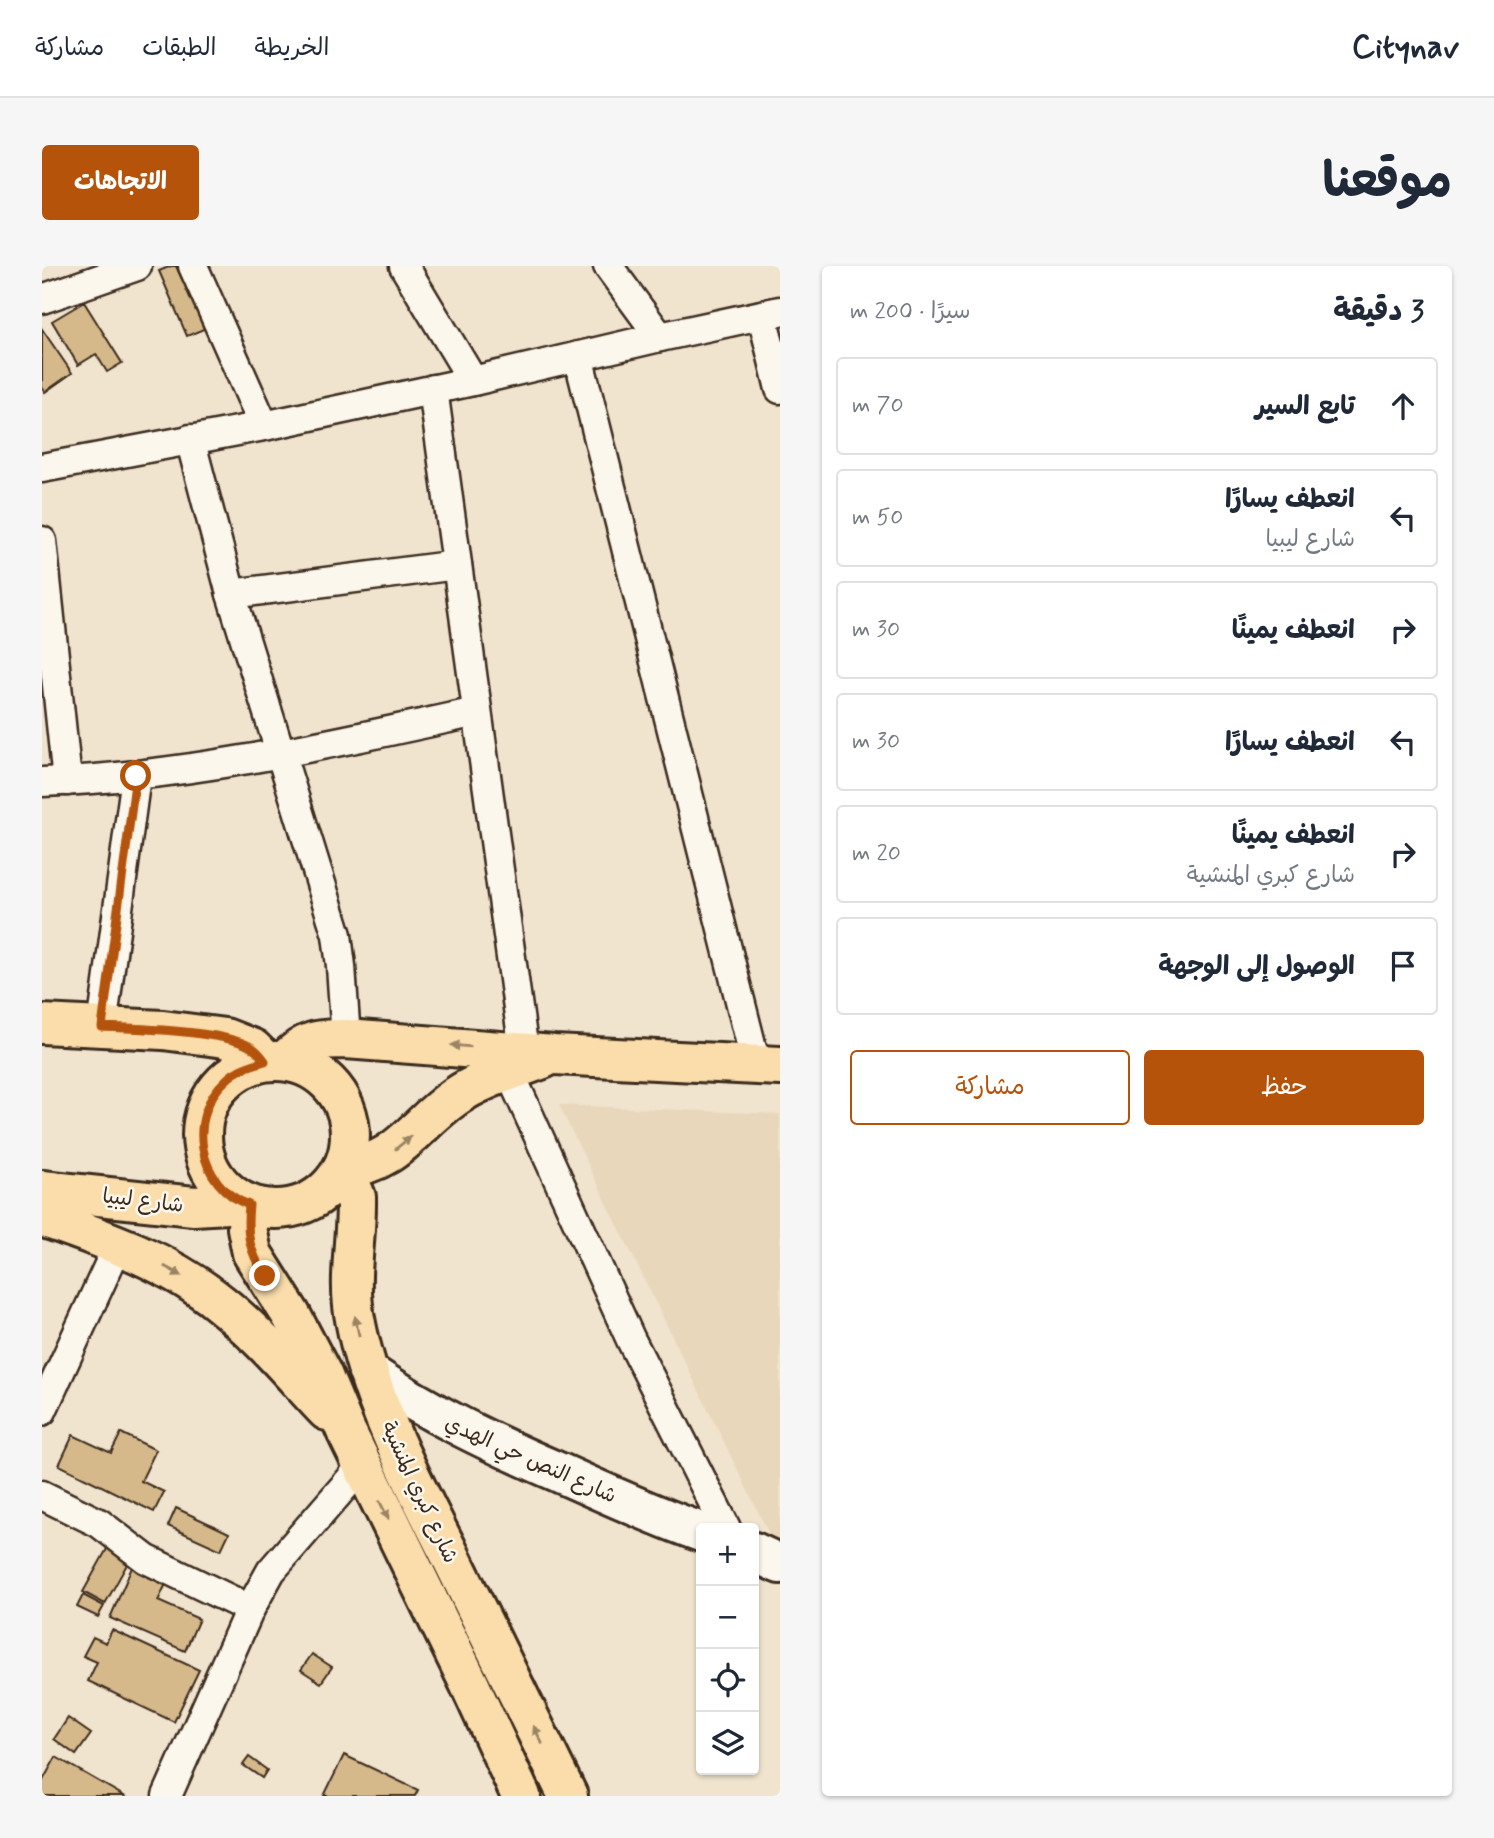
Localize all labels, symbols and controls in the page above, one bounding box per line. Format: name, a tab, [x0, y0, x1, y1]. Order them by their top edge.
text: Citynav	[1352, 26, 1459, 70]
text: مشاركة	[35, 33, 104, 64]
text: الطبقات	[142, 33, 217, 64]
text: الخريطة	[255, 33, 329, 64]
button: الاتجاهات	[42, 145, 199, 220]
text: موقعنا	[1322, 150, 1452, 215]
text: 3 دقيقة	[1333, 292, 1424, 331]
text: سيرًا · 200 m	[850, 297, 971, 327]
icon: ahead	[1384, 387, 1422, 425]
text: تابع السير	[1255, 390, 1355, 424]
text: 70 m	[852, 391, 904, 421]
text: انعطف يسارًا	[1225, 483, 1355, 517]
icon: left	[1384, 499, 1422, 537]
text: 50 m	[852, 503, 904, 533]
text: شارع ليبيا	[1266, 525, 1355, 555]
icon: right	[1384, 611, 1422, 649]
text: انعطف يمينًا	[1232, 614, 1355, 648]
text: 30 m	[852, 615, 900, 645]
icon: left	[1384, 723, 1422, 761]
text: انعطف يسارًا	[1225, 726, 1355, 760]
text: 30 m	[852, 727, 900, 757]
route start	[120, 760, 151, 791]
text: انعطف يمينًا	[1232, 819, 1355, 853]
icon: right	[1384, 835, 1422, 873]
text: 20 m	[852, 839, 901, 869]
text: شارع كبري المنشية	[1187, 861, 1355, 891]
icon: arrive	[1384, 947, 1422, 985]
text: الوصول إلى الوجهة	[1158, 950, 1355, 984]
one-way arrow	[450, 1040, 472, 1051]
button: مشاركة	[850, 1050, 1130, 1125]
button: حفظ	[1144, 1050, 1424, 1125]
one-way arrow	[394, 1135, 412, 1150]
street label: شارع ليبيا	[101, 1182, 185, 1220]
route end	[249, 1260, 280, 1291]
one-way arrow	[163, 1265, 182, 1277]
one-way arrow	[351, 1315, 362, 1337]
street label: شارع النص حي الهدي	[439, 1409, 621, 1514]
street label: شارع كبري المنشية	[374, 1417, 464, 1568]
one-way arrow	[378, 1500, 389, 1520]
map controls	[696, 1523, 759, 1775]
button: +	[696, 1523, 759, 1586]
button: −	[696, 1586, 759, 1649]
button: locate	[696, 1649, 759, 1712]
button: layers	[696, 1712, 759, 1775]
one-way arrow	[532, 1725, 544, 1745]

